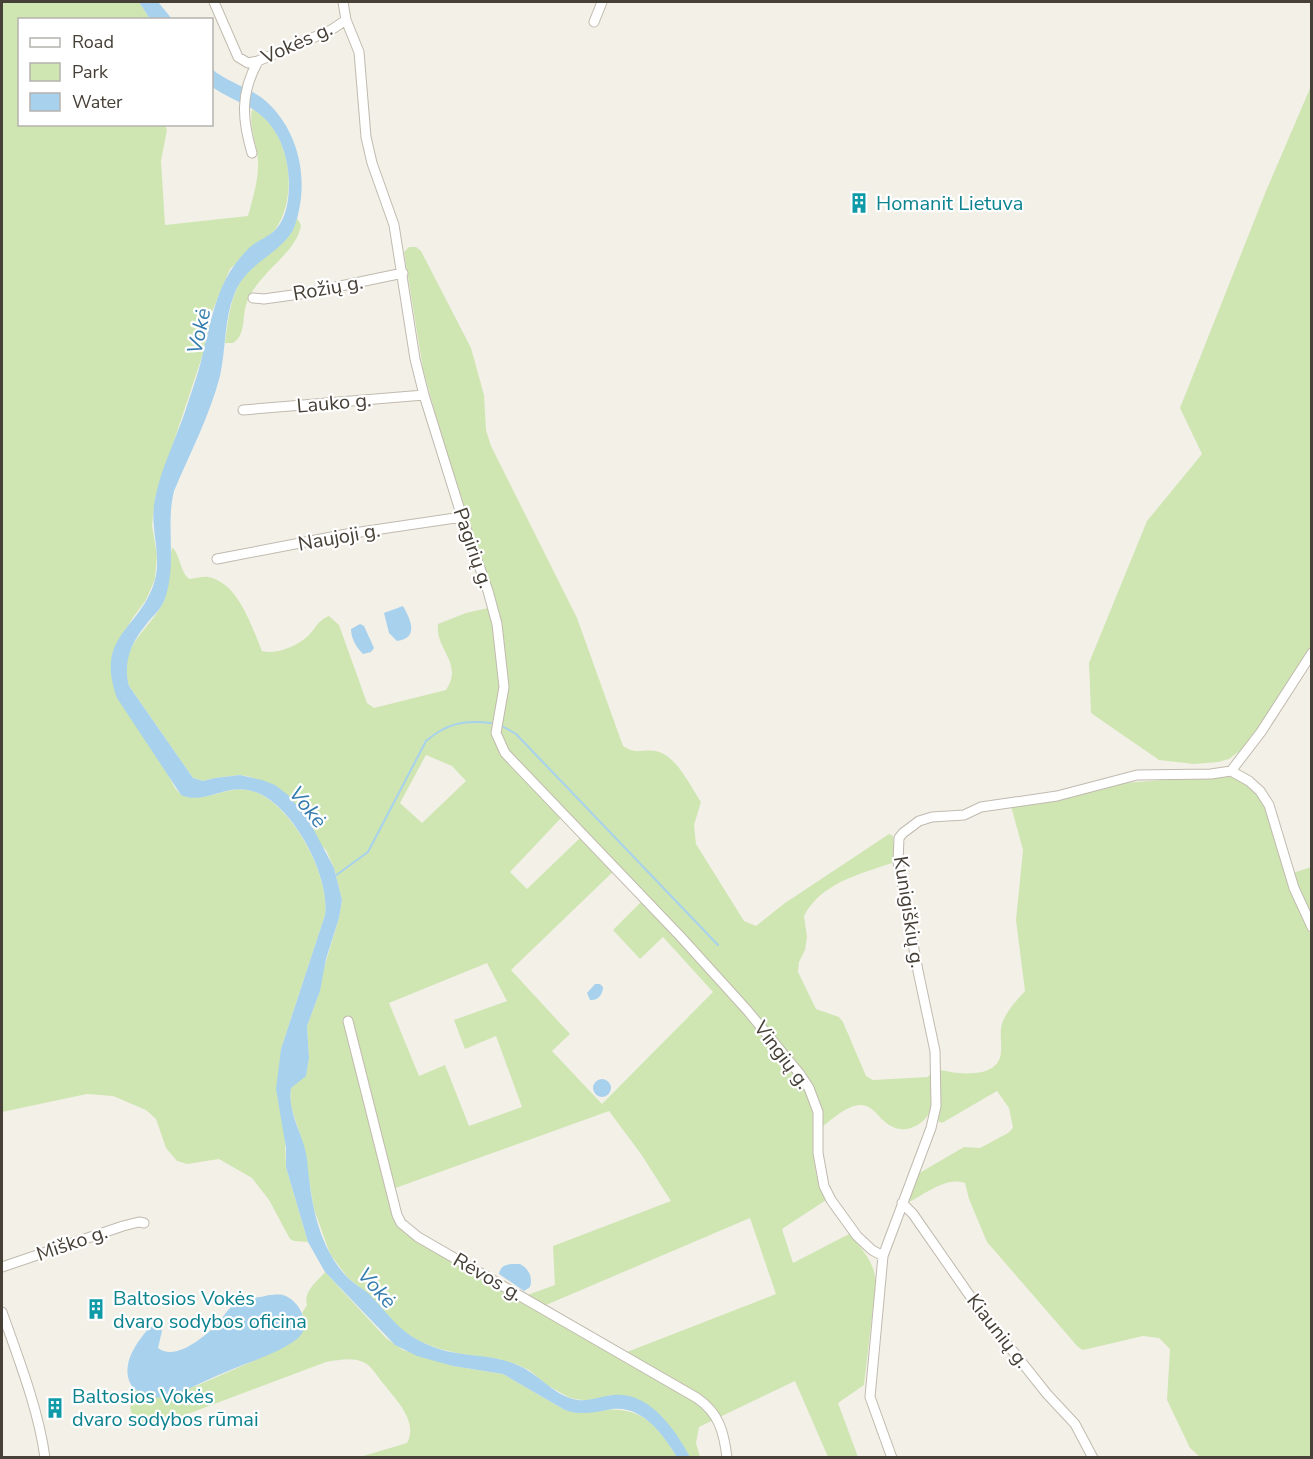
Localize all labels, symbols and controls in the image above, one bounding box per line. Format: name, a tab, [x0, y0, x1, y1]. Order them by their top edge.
street label: Vokės g.	[256, 15, 337, 71]
legend	[18, 18, 213, 126]
text: Road	[72, 30, 114, 54]
text: Park	[72, 60, 109, 84]
text: Water	[72, 90, 123, 114]
place label: Homanit Lietuva	[876, 190, 1023, 217]
building icon: Homanit Lietuva	[847, 191, 871, 215]
street label: Rožių g.	[291, 269, 365, 307]
water label: Vokė	[180, 305, 218, 357]
street label: Lauko g.	[295, 386, 373, 420]
street label: Pagirių g.	[447, 504, 499, 592]
street label: Naujoji g.	[296, 516, 382, 558]
water label: Vokė	[283, 780, 333, 834]
street label: Kunigiškių g.	[887, 854, 931, 970]
street label: Vingių g.	[747, 1015, 816, 1095]
street label: Miško g.	[33, 1218, 111, 1268]
street label: Rėvos g.	[448, 1246, 528, 1308]
water label: Vokė	[351, 1261, 403, 1315]
place label: Baltosios Vokės dvaro sodybos oficina	[113, 1285, 307, 1335]
street label: Kiaunių g.	[960, 1288, 1036, 1374]
building icon: Baltosios Vokės dvaro sodybos oficina	[84, 1297, 108, 1321]
place label: Baltosios Vokės dvaro sodybos rūmai	[72, 1383, 259, 1433]
building icon: Baltosios Vokės dvaro sodybos rūmai	[43, 1396, 67, 1420]

